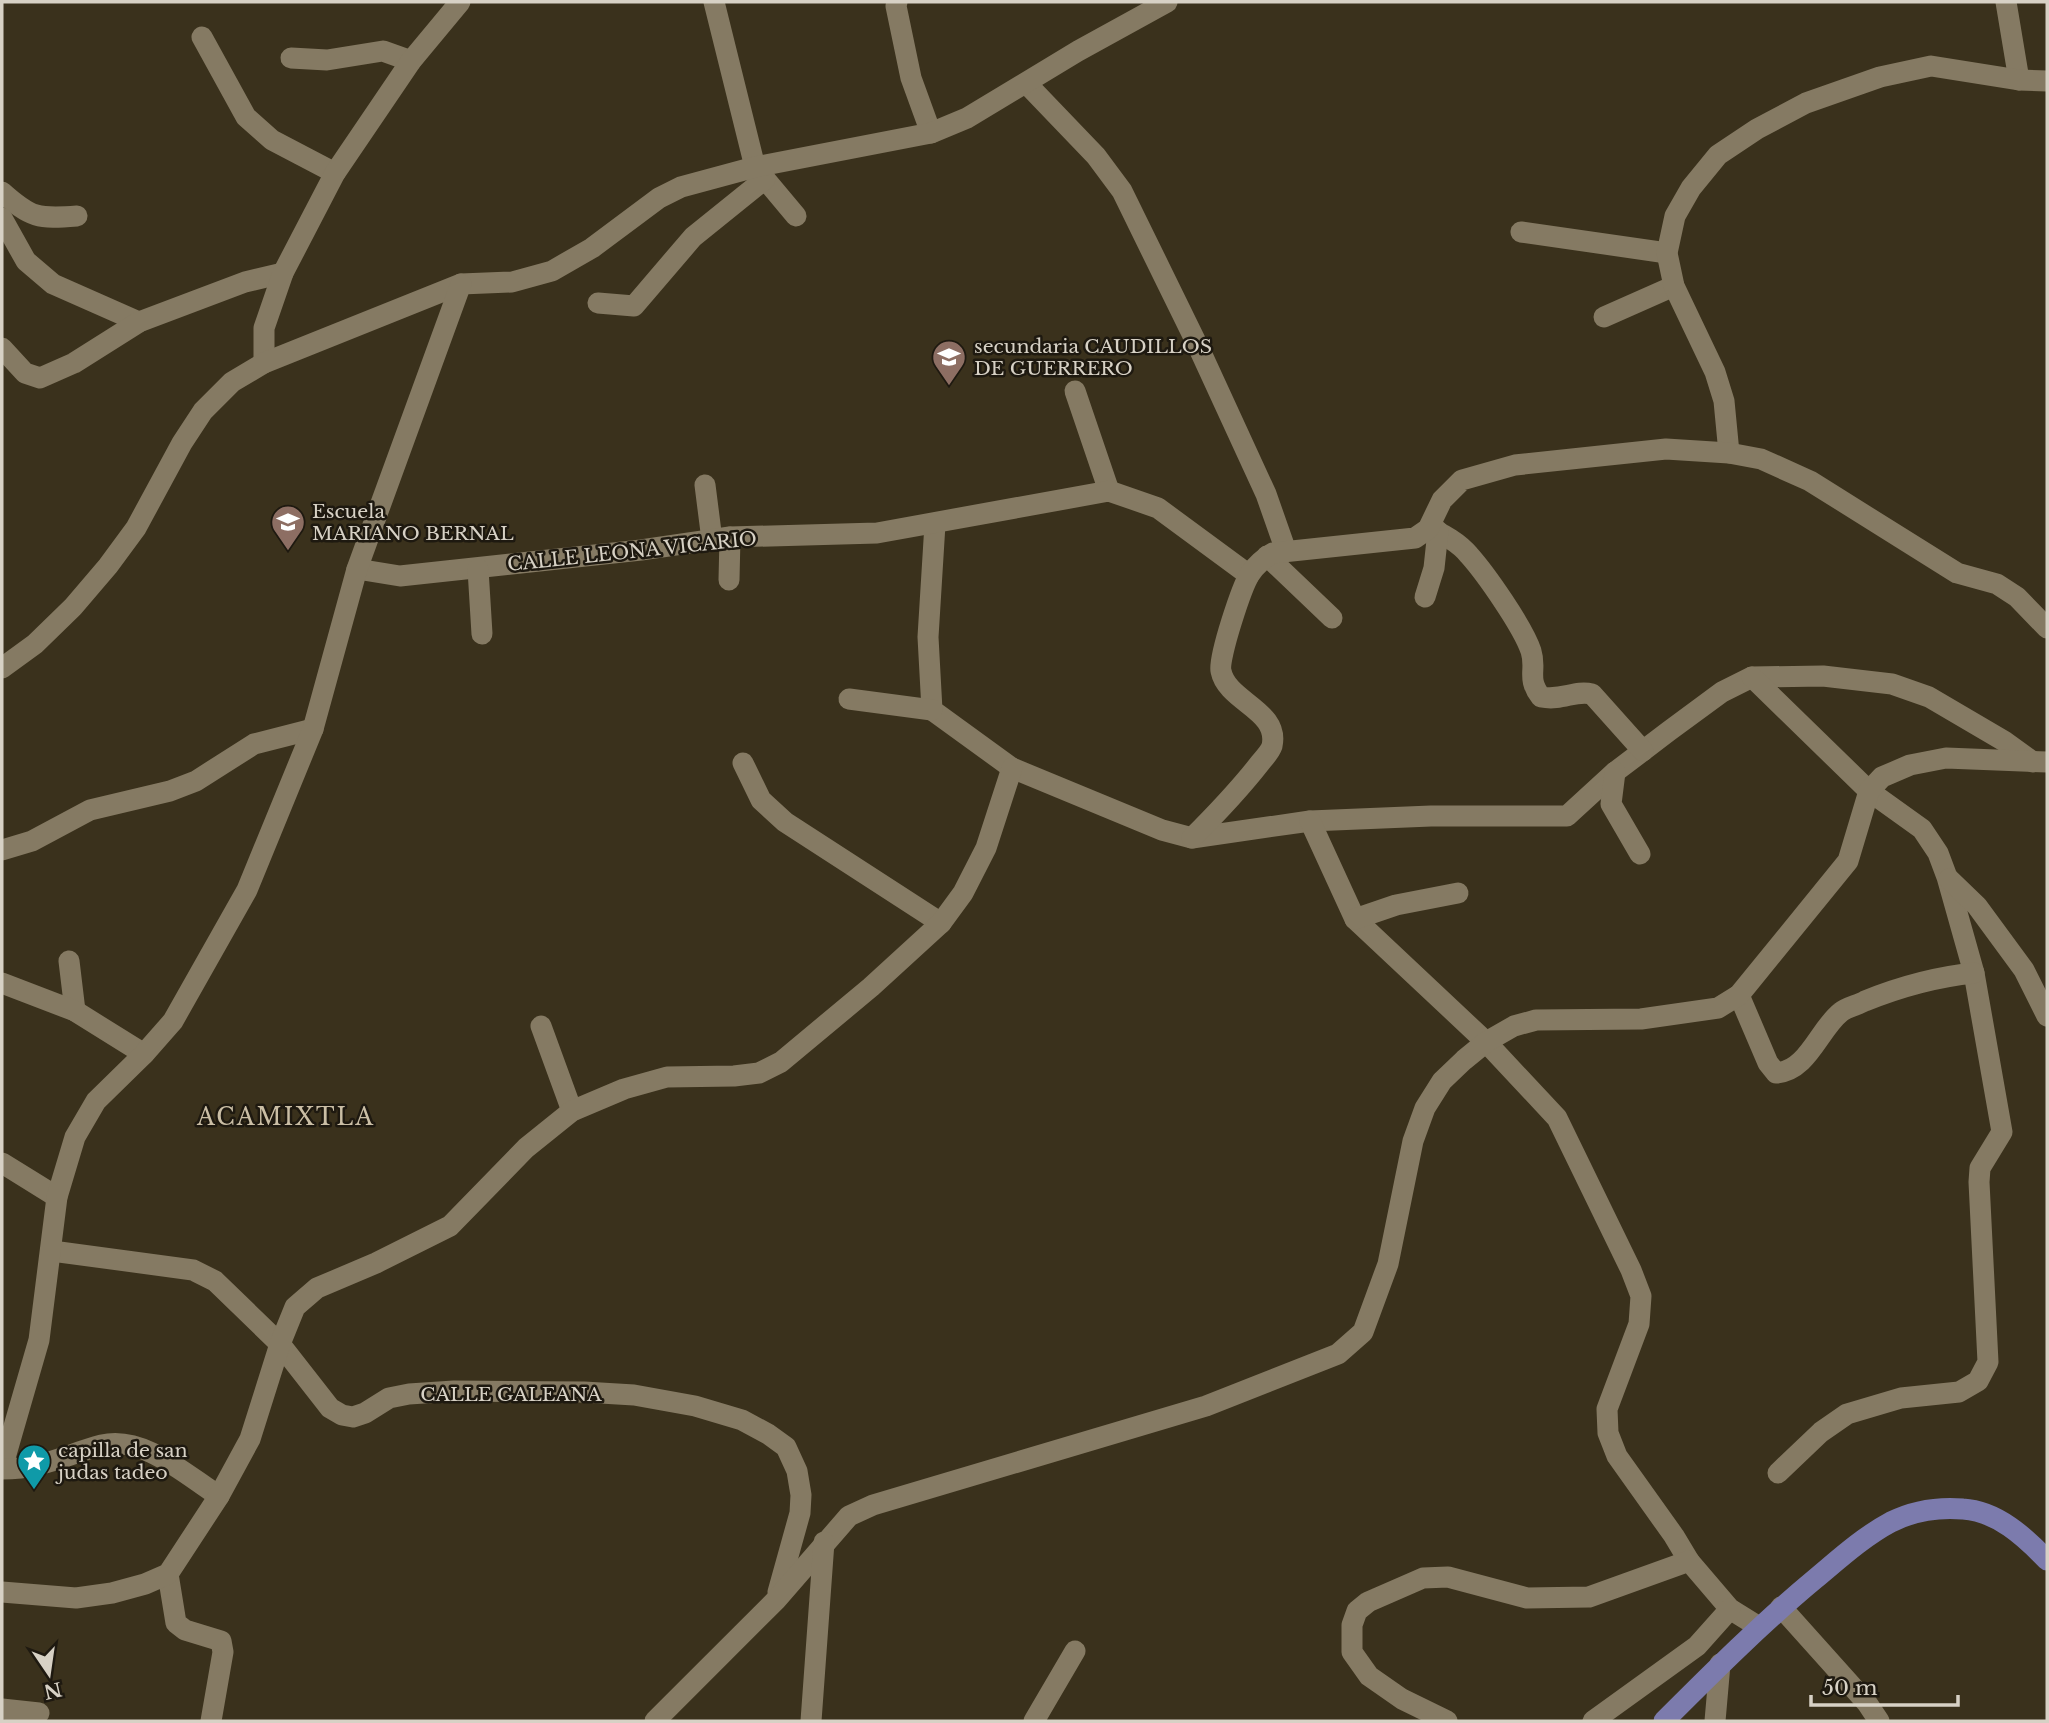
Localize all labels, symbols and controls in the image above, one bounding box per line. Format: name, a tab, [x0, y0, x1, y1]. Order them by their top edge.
place label: secundaria CAUDILLOS DE GUERRERO	[974, 335, 1212, 380]
school or university icon: secundaria CAUDILLOS DE GUERRERO	[930, 338, 968, 387]
place label: Escuela MARIANO BERNAL	[312, 500, 514, 545]
school or university icon: Escuela MARIANO BERNAL	[269, 503, 307, 552]
street label: CALLE LEONA VICARIO	[506, 527, 758, 576]
district label: ACAMIXTLA	[196, 1103, 375, 1131]
street label: CALLE GALEANA	[420, 1383, 602, 1406]
place label: capilla de san judas tadeo	[55, 1439, 188, 1484]
place icon: capilla de san judas tadeo	[15, 1442, 53, 1491]
north arrow	[14, 1639, 84, 1709]
scale bar	[1811, 1664, 1958, 1708]
text: 50 m	[1822, 1675, 1878, 1701]
text: N	[41, 1677, 64, 1703]

